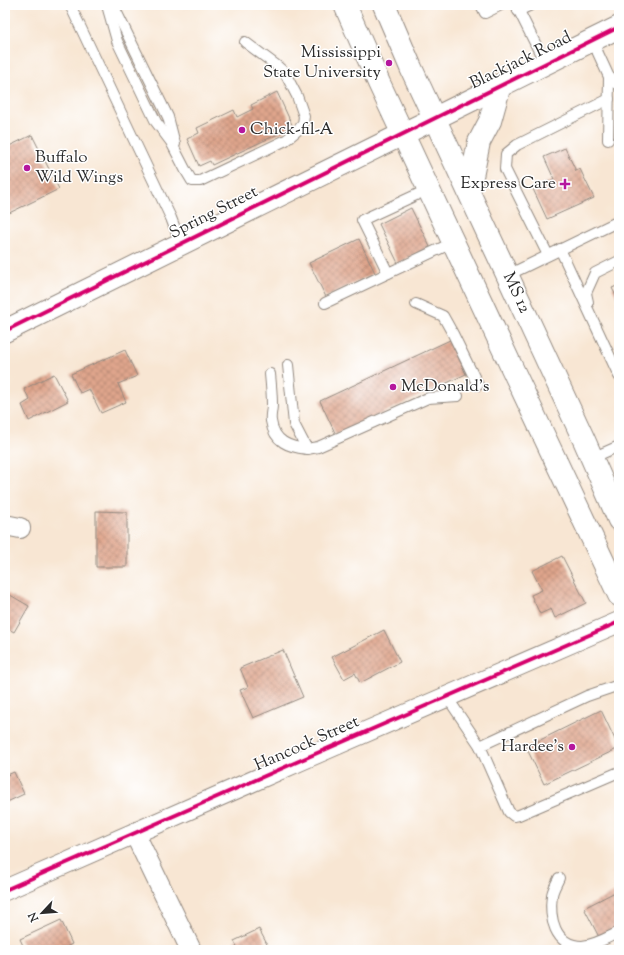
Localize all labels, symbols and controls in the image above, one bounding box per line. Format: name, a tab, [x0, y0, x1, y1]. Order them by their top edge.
street label: Blackjack Road	[466, 26, 576, 96]
place label: Mississippi State University	[263, 41, 382, 85]
marker: Mississippi State University	[384, 58, 394, 68]
place label: Chick-fil-A	[250, 118, 334, 142]
marker: Chick-fil-A	[237, 125, 247, 135]
place label: Buffalo Wild Wings	[35, 146, 123, 190]
marker: Buffalo Wild Wings	[22, 163, 32, 173]
place label: Express Care	[461, 172, 556, 196]
marker: Express Care	[559, 178, 571, 190]
street label: Spring Street	[166, 180, 263, 246]
street label: MS 12	[496, 269, 536, 318]
place label: McDonald's	[401, 375, 490, 399]
marker: McDonald's	[388, 382, 398, 392]
street label: Hancock Street	[251, 710, 363, 778]
place label: Hardee's	[501, 735, 564, 759]
marker: Hardee's	[567, 742, 577, 752]
north arrow	[22, 893, 62, 933]
text: N	[25, 909, 43, 925]

